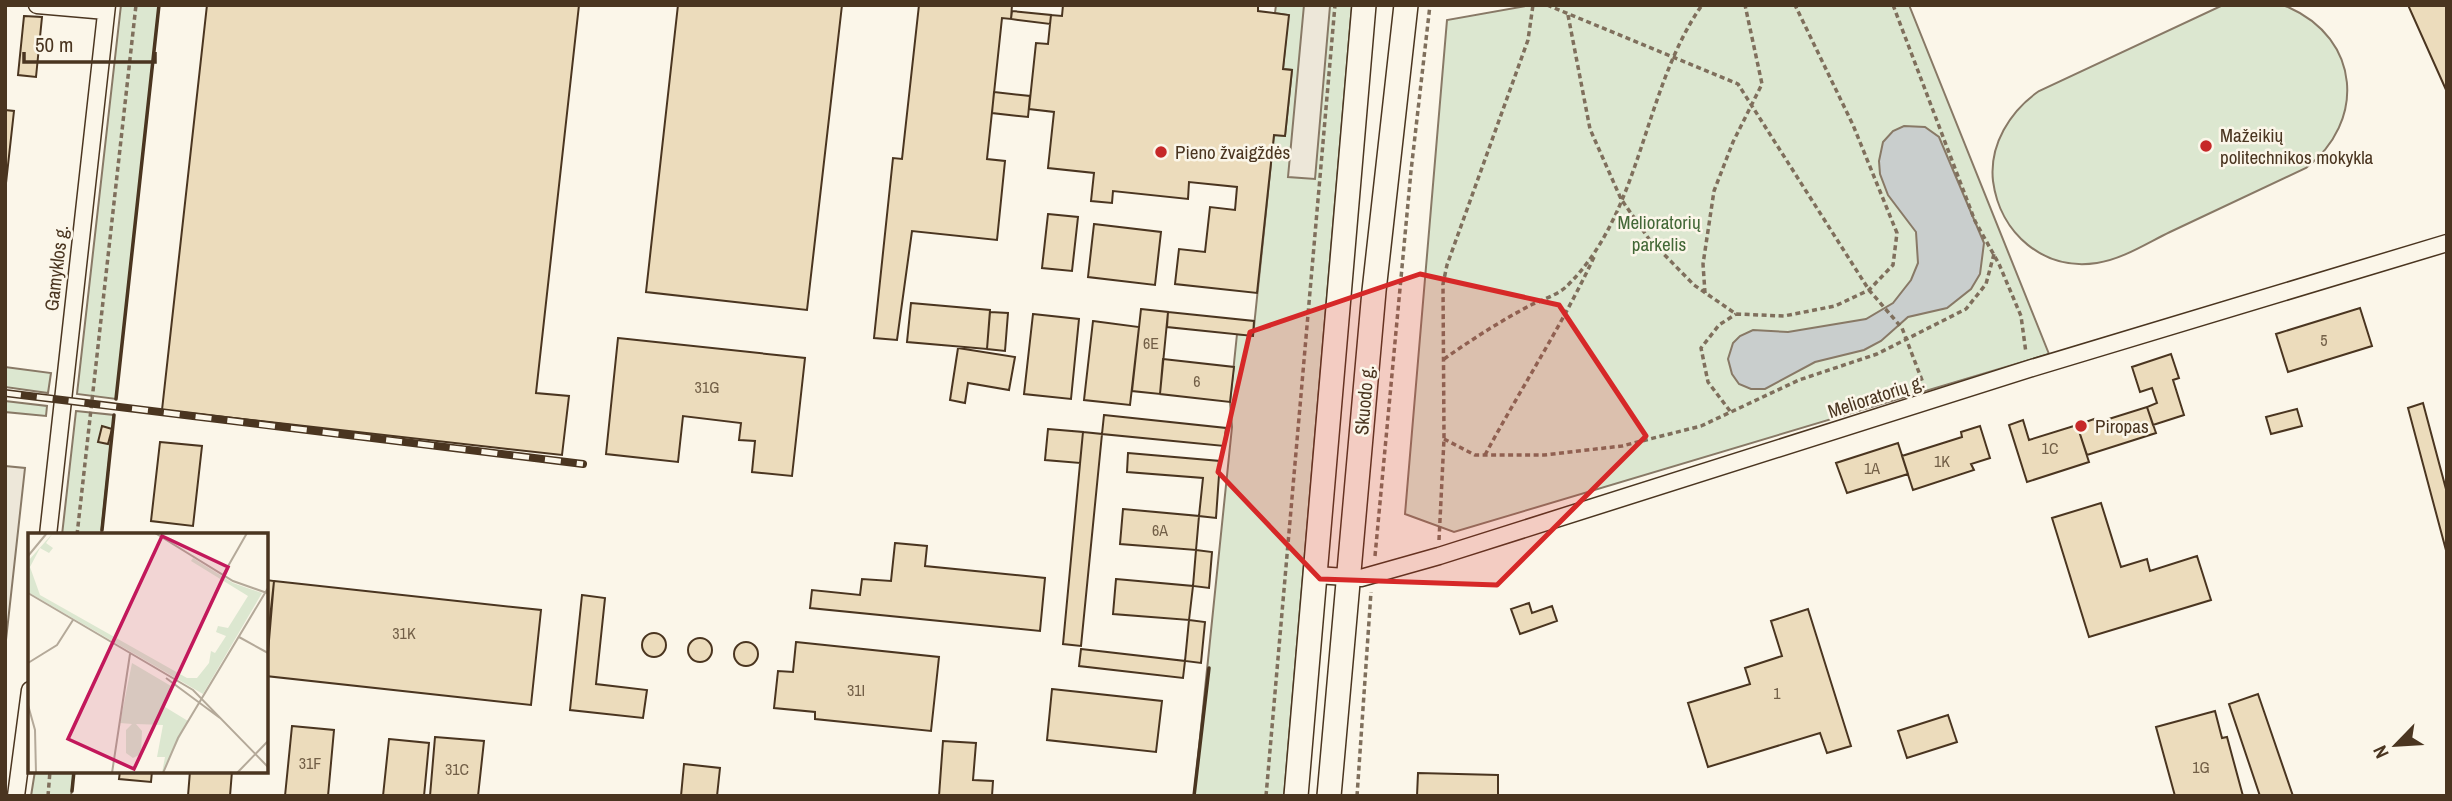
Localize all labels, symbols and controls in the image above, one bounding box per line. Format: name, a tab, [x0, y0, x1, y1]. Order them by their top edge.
scale bar	[24, 21, 156, 65]
text: 50 m	[35, 30, 73, 59]
place label: Mažeikių politechnikos mokykla	[2220, 122, 2374, 170]
marker: Mažeikių politechnikos mokykla	[2198, 138, 2214, 154]
place label: Pieno žvaigždės	[1175, 139, 1290, 165]
marker: Pieno žvaigždės	[1153, 144, 1169, 160]
park label: Melioratorių parkelis	[1617, 209, 1701, 257]
street label: Gamyklos g.	[38, 223, 74, 313]
house number: 5	[2320, 329, 2328, 351]
house number: 6E	[1143, 332, 1159, 354]
street label: Skuodo g.	[1348, 364, 1380, 436]
street label: Melioratorių g.	[1824, 368, 1928, 424]
house number: 6	[1193, 370, 1201, 392]
house number: 31G	[695, 376, 719, 398]
place label: Piropas	[2095, 413, 2149, 439]
marker: Piropas	[2073, 418, 2089, 434]
house number: 1C	[2042, 437, 2058, 459]
house number: 1K	[1934, 450, 1950, 472]
house number: 1A	[1864, 457, 1880, 479]
house number: 6A	[1152, 519, 1168, 541]
inset map	[28, 533, 268, 773]
house number: 31K	[392, 622, 416, 644]
house number: 31I	[847, 679, 865, 701]
house number: 1	[1773, 682, 1781, 704]
north arrow	[2361, 710, 2431, 780]
text: N	[2366, 742, 2395, 763]
house number: 31F	[299, 752, 321, 774]
house number: 1G	[2192, 756, 2210, 778]
house number: 31C	[445, 758, 469, 780]

